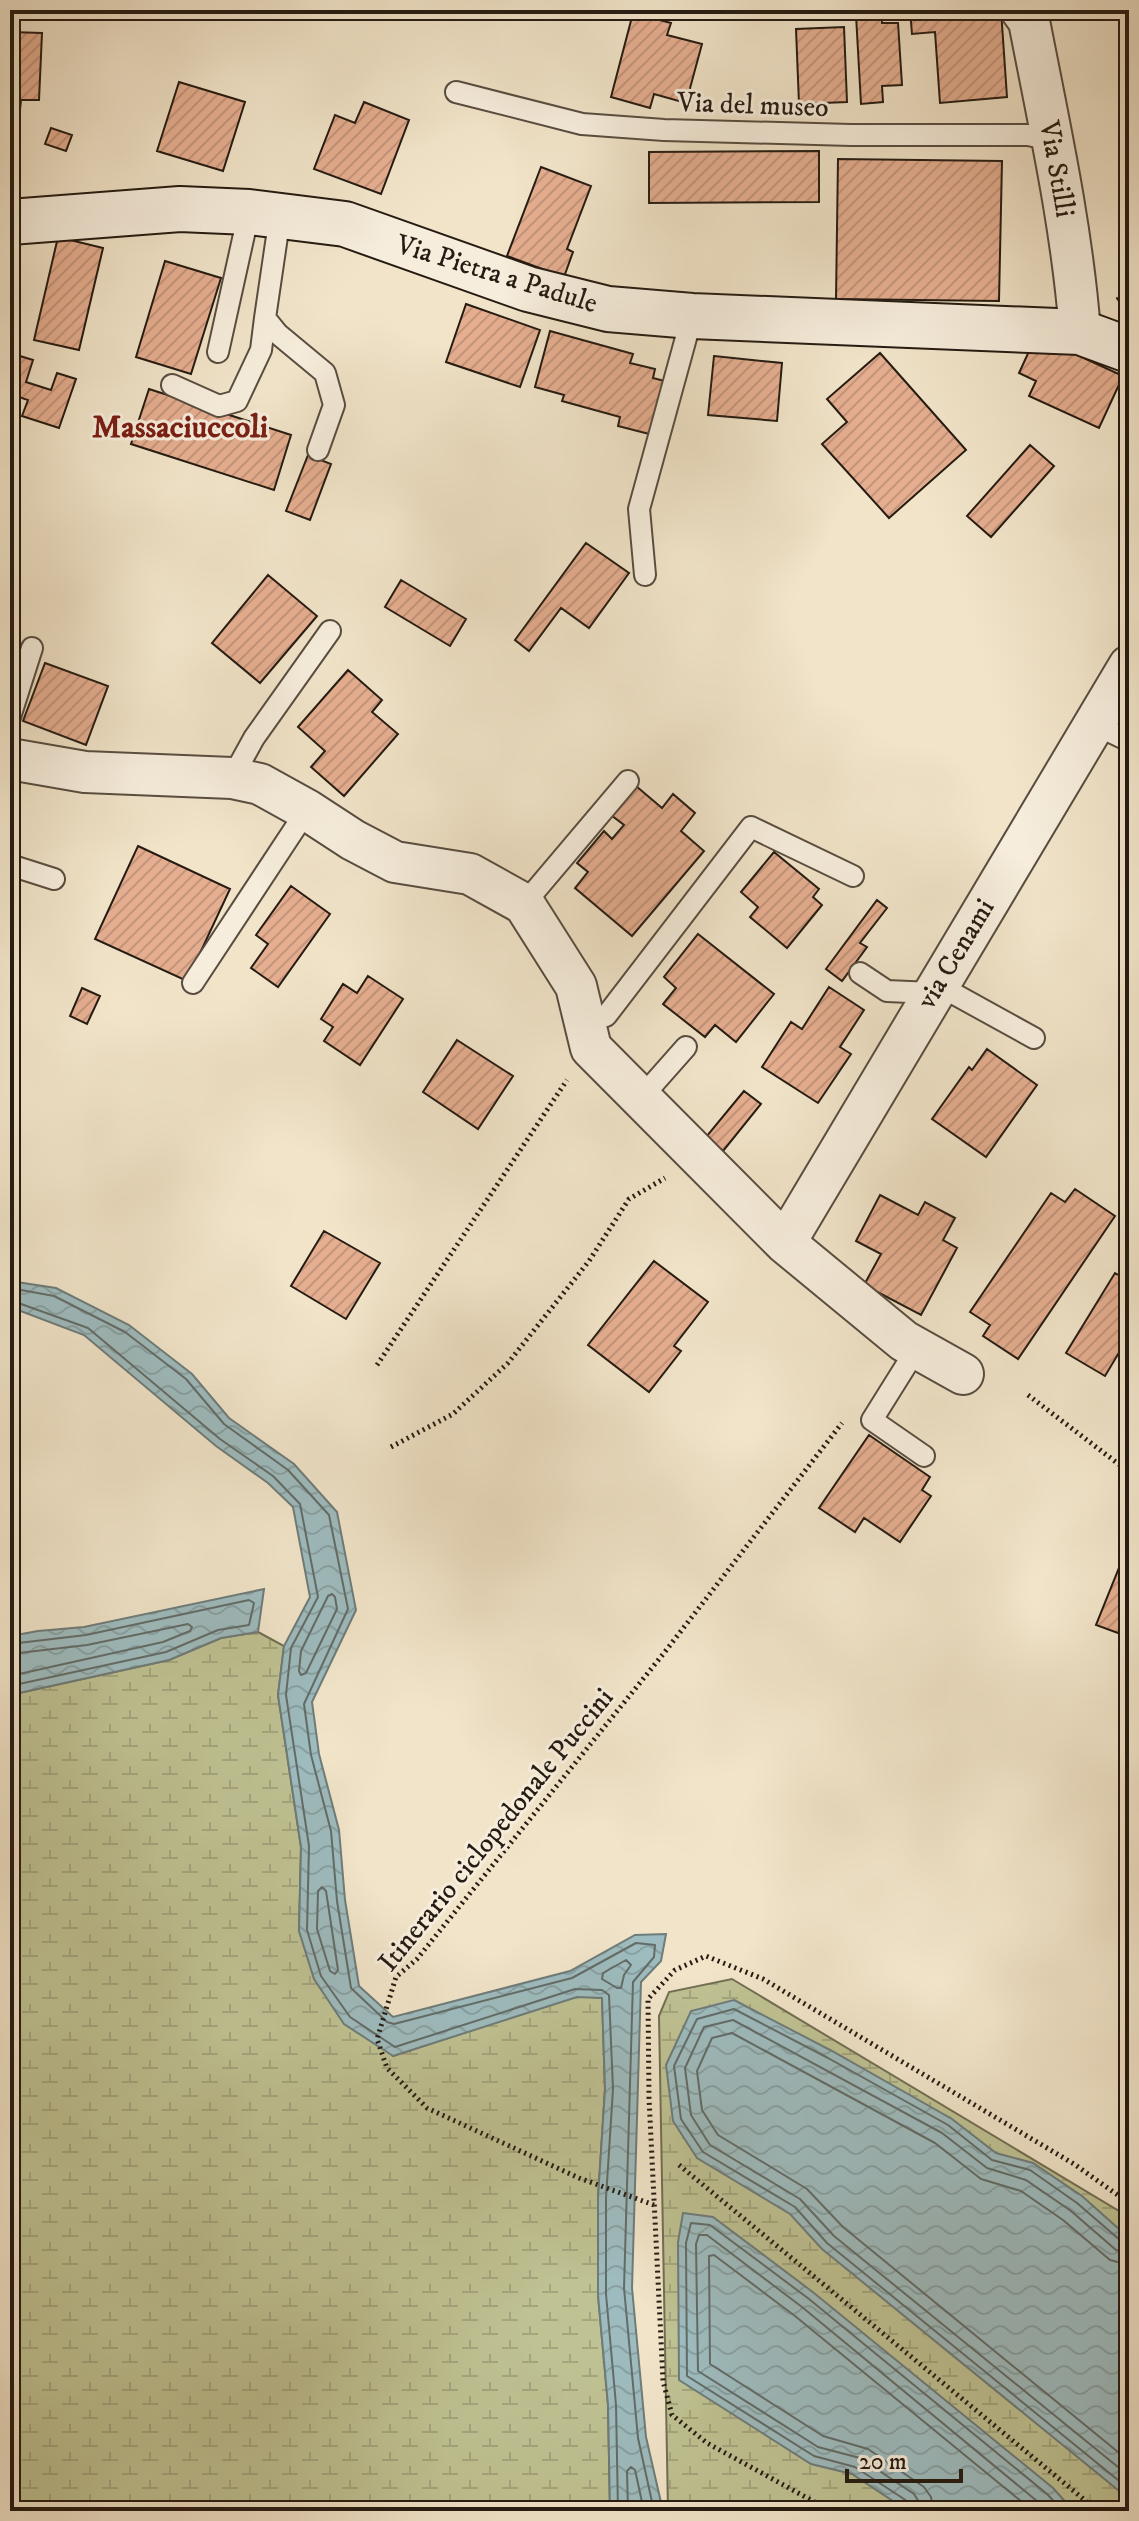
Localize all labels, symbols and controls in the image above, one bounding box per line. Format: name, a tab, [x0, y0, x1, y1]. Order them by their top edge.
street label: Via del museo	[676, 85, 829, 125]
street label: Via Stilli	[1031, 117, 1083, 220]
street label: Via Pietra a Padule	[391, 227, 602, 321]
district label: Massaciuccoli	[92, 408, 268, 448]
street label: via Cenami	[909, 893, 1003, 1016]
street label: Itinerario ciclopedonale Puccini	[371, 1681, 621, 1979]
scale bar	[847, 2433, 961, 2483]
text: 20 m	[859, 2447, 907, 2477]

